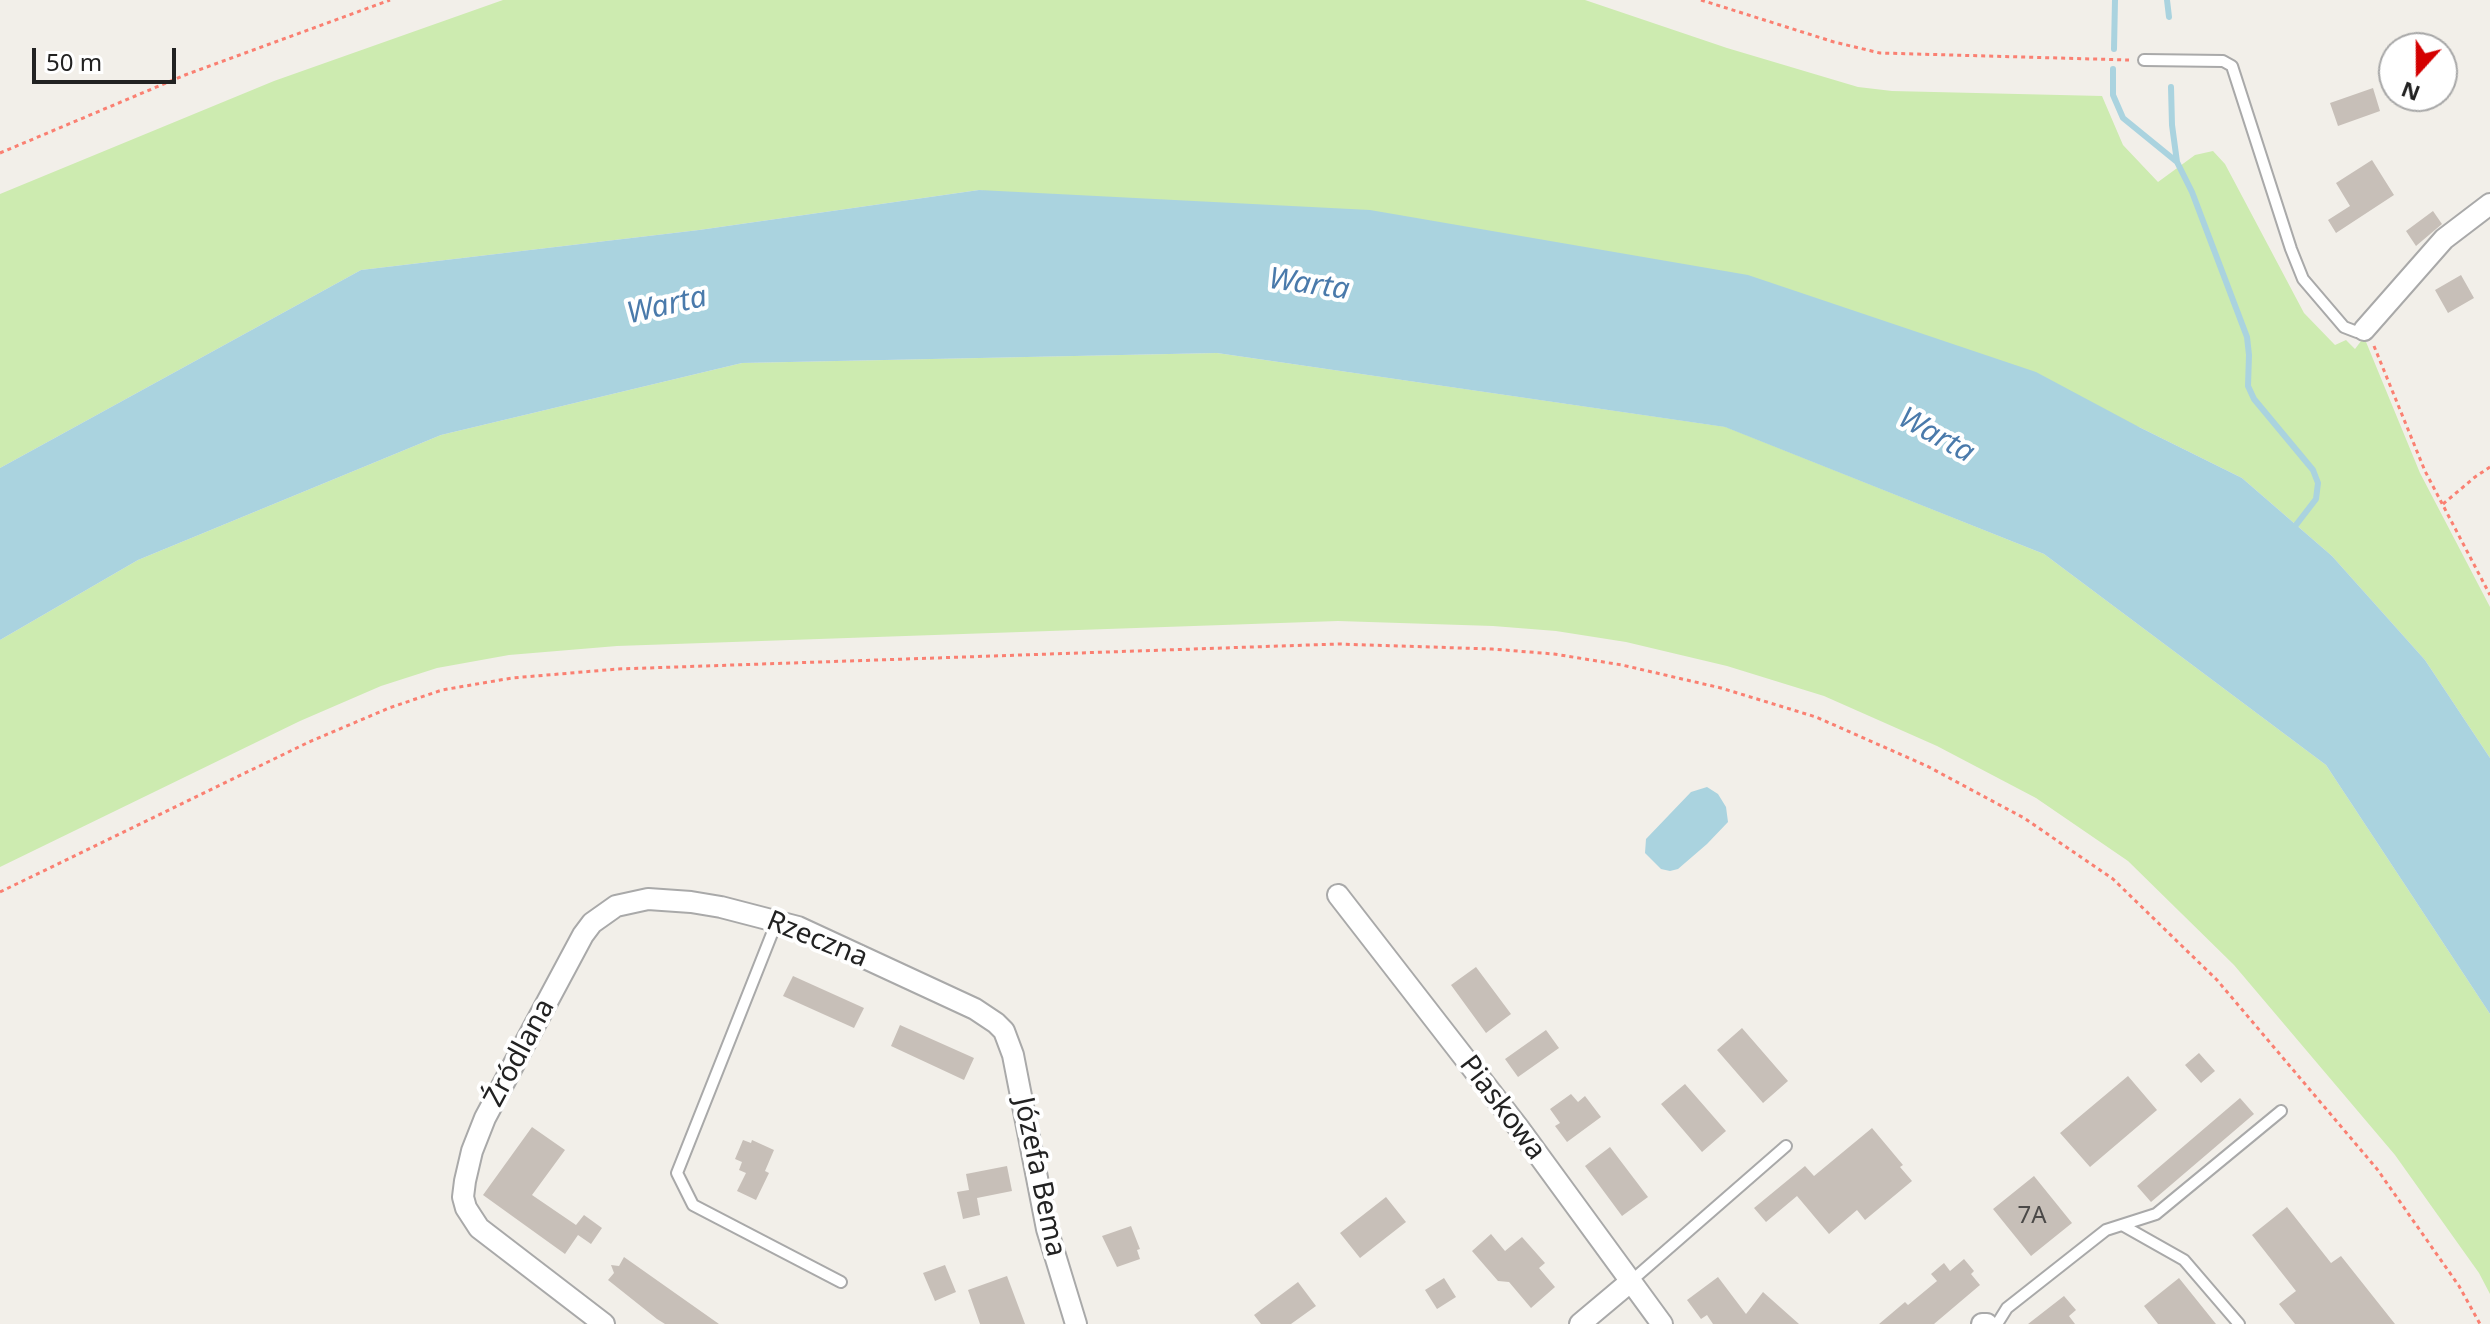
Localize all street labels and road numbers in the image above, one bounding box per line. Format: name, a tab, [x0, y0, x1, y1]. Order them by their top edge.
street label: Rzeczna	[762, 905, 872, 975]
street label: Źródlana	[478, 993, 562, 1113]
street label: Piaskowa	[1452, 1049, 1552, 1167]
street label: Józefa Bema	[1006, 1094, 1072, 1260]

